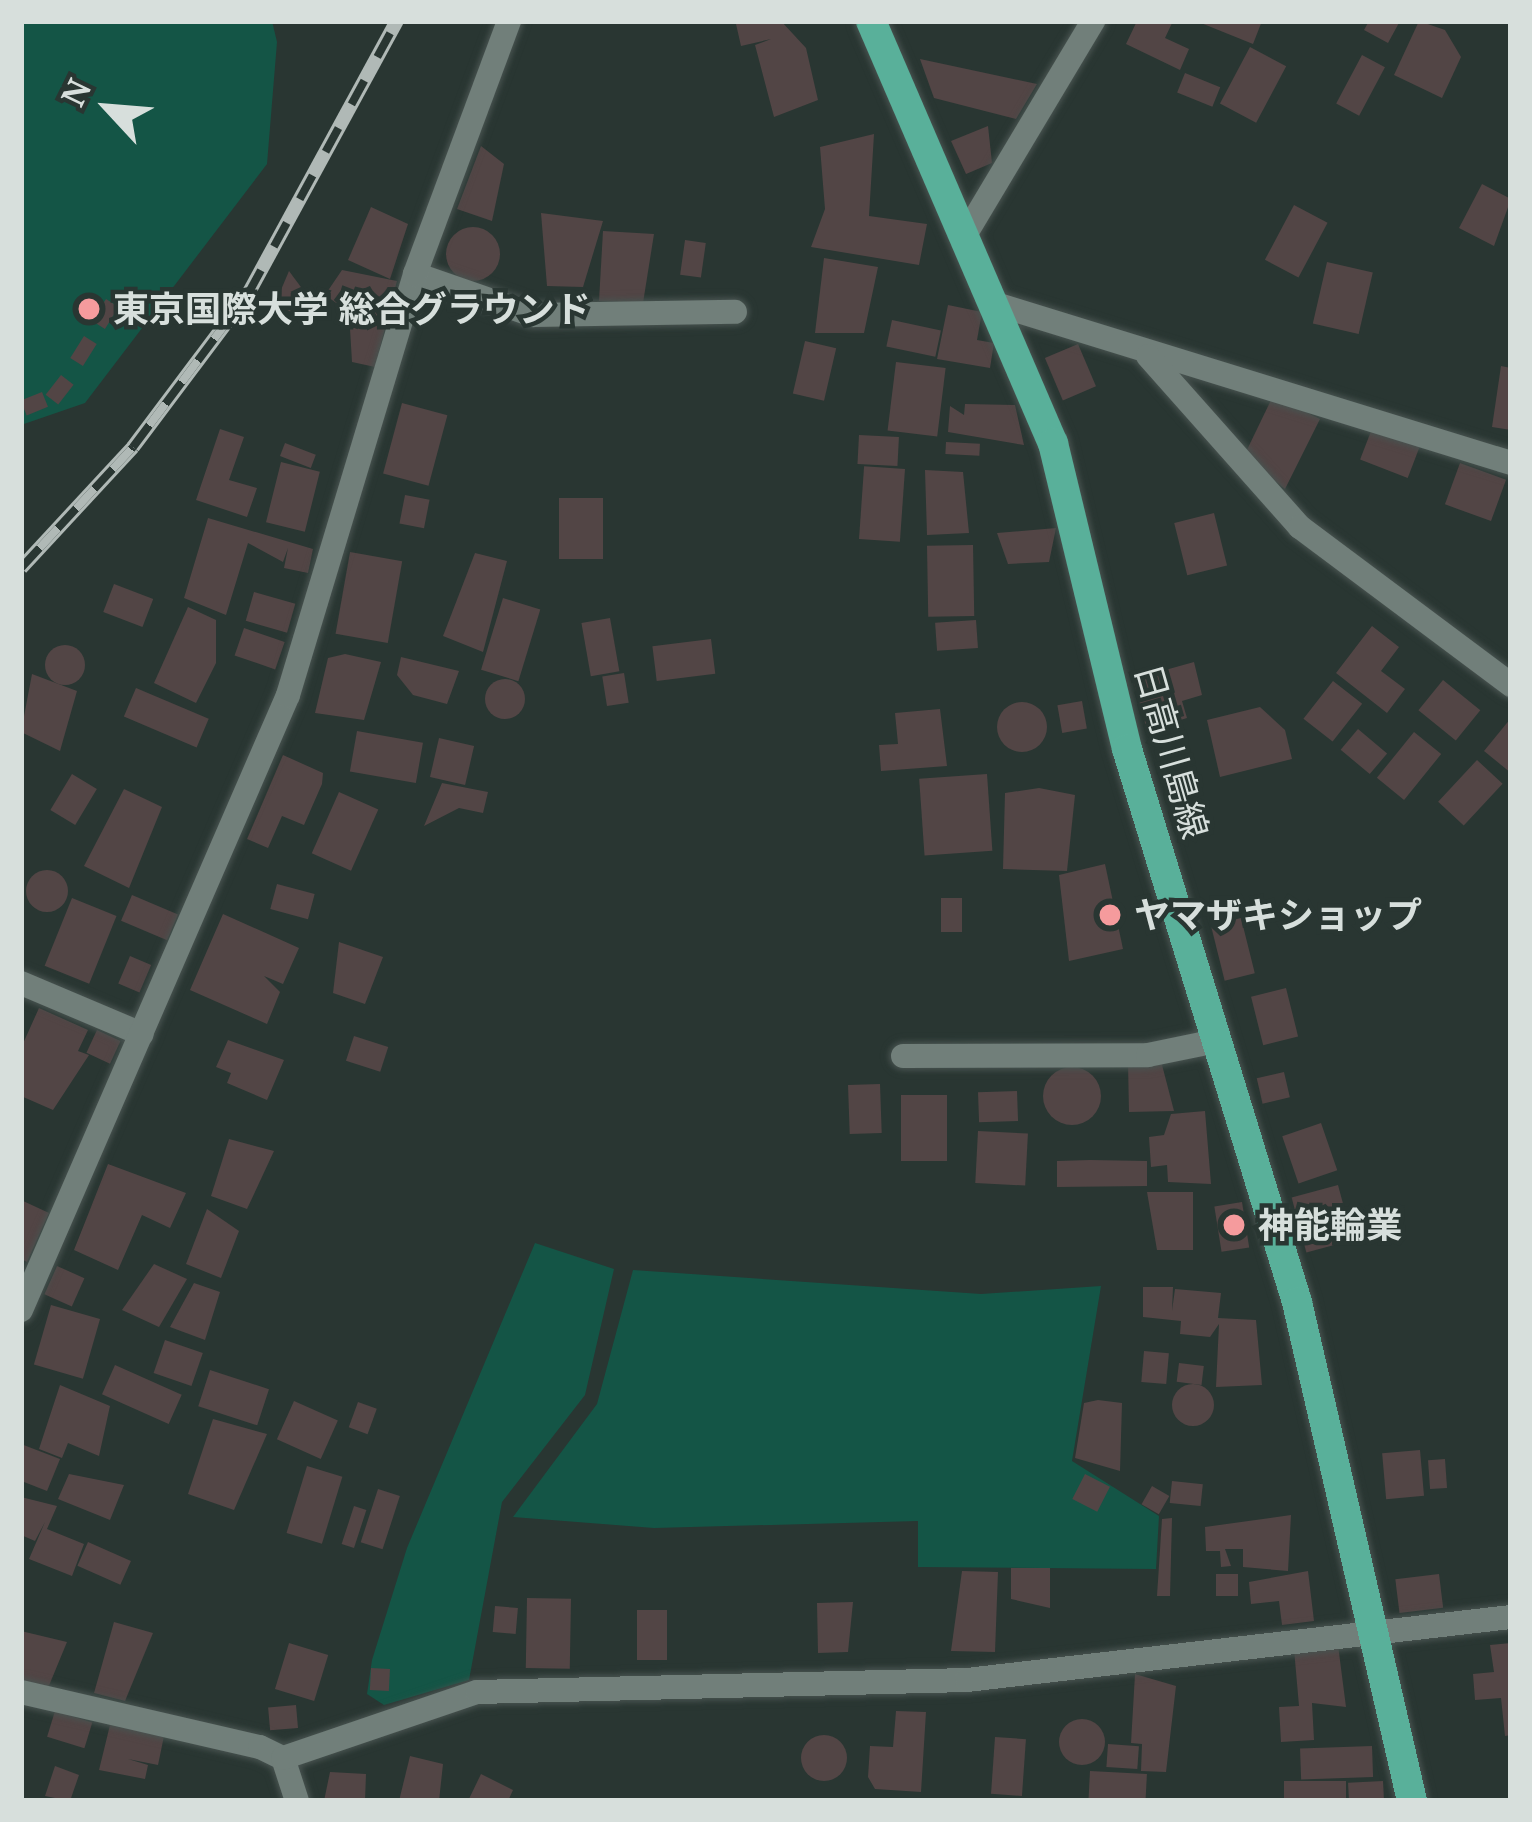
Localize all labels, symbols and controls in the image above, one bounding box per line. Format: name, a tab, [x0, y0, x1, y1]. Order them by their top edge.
north arrow	[48, 48, 168, 168]
text: N	[50, 71, 100, 113]
place label: 東京国際大学 総合グラウンド	[113, 287, 591, 331]
marker: 東京国際大学 総合グラウンド	[76, 296, 102, 322]
street label: 日高川島線	[1126, 659, 1218, 843]
place label: ヤマザキショップ	[1134, 893, 1422, 937]
marker: ヤマザキショップ	[1097, 902, 1123, 928]
place label: 神能輪業	[1258, 1203, 1402, 1247]
marker: 神能輪業	[1221, 1212, 1247, 1238]

